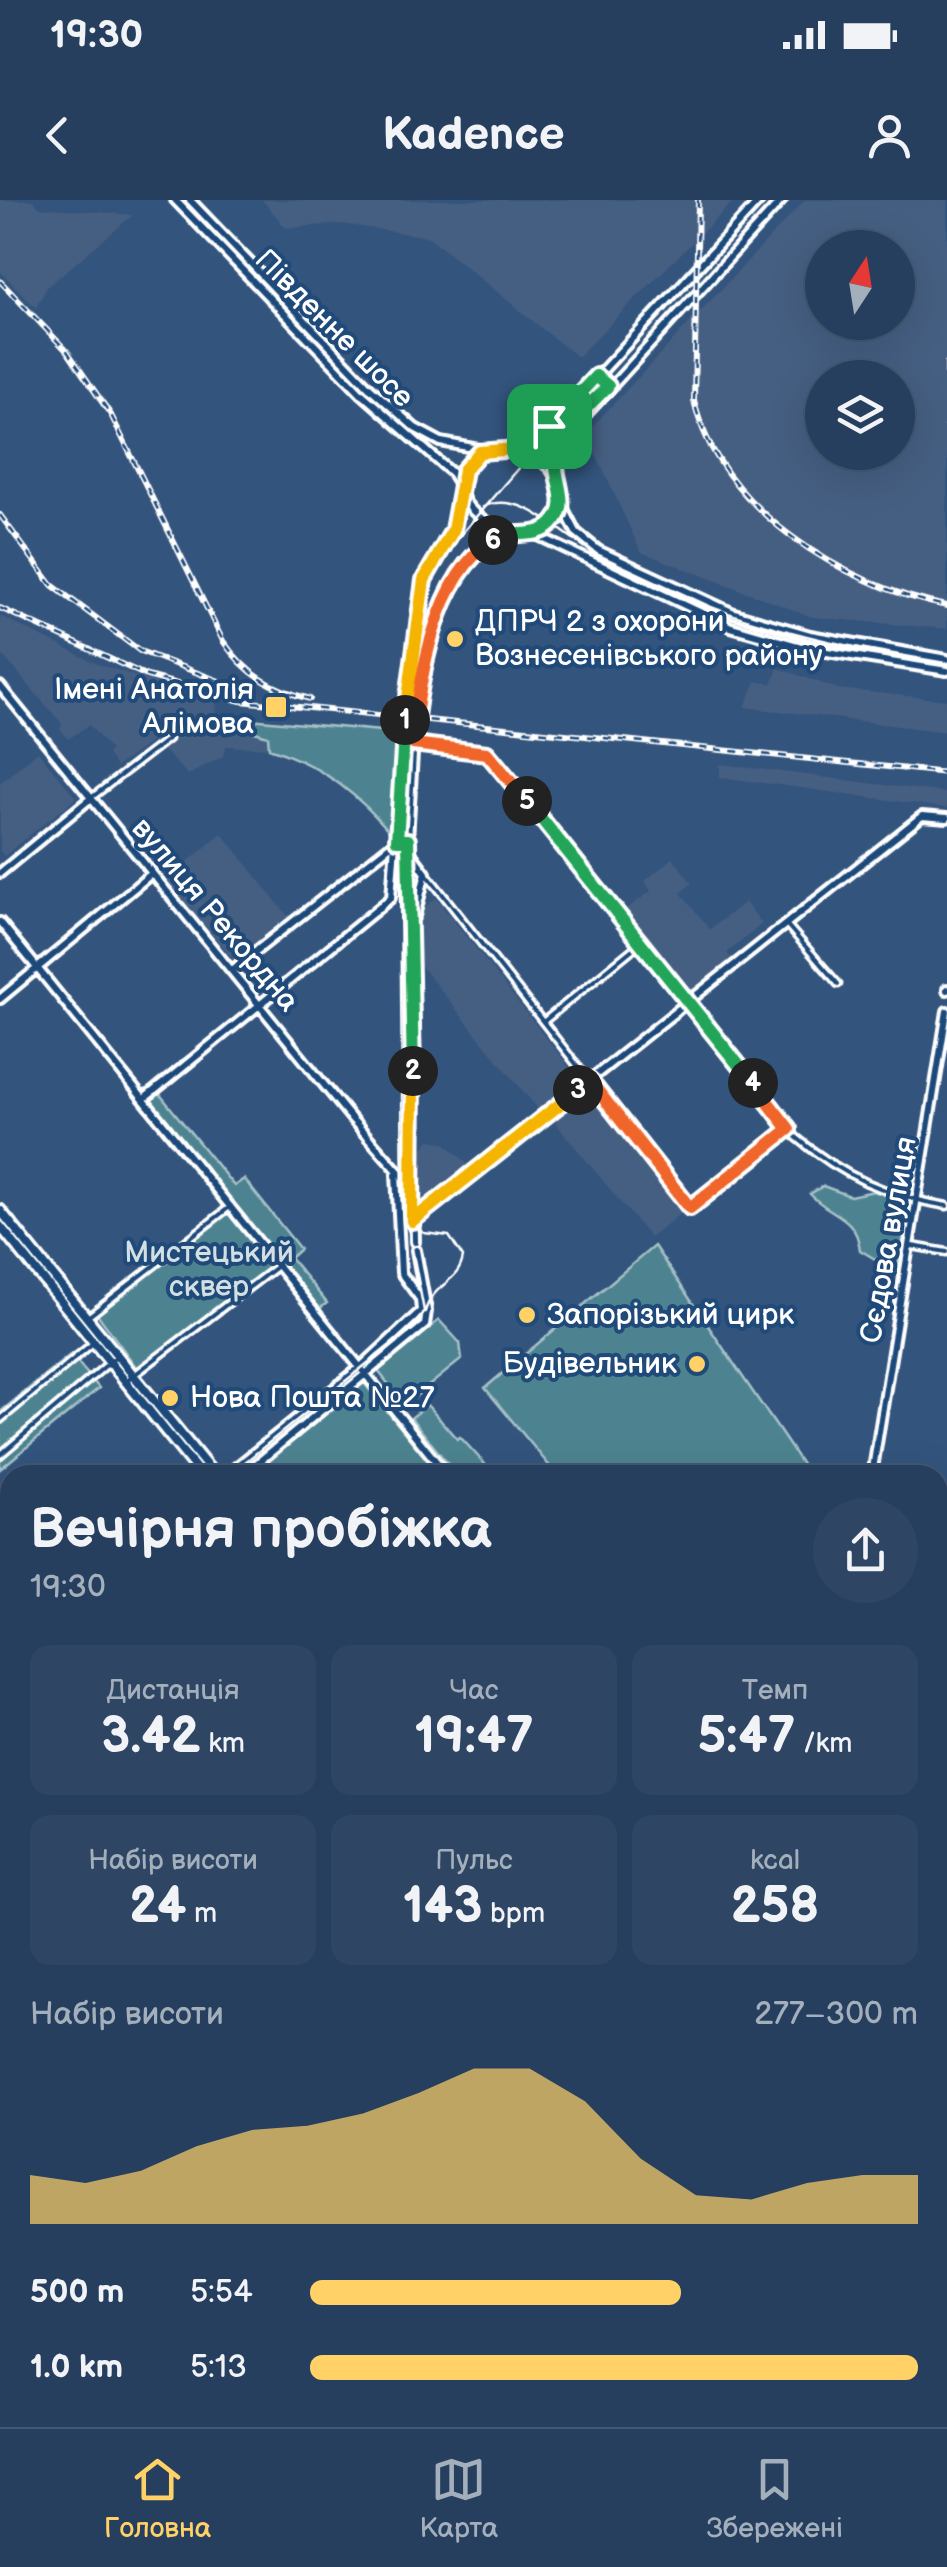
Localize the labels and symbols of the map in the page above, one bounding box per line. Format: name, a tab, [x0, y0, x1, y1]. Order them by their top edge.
north arrow	[805, 230, 915, 340]
street label: Південне шосе	[247, 242, 421, 416]
pin	[507, 384, 592, 469]
pin: 6	[468, 515, 518, 565]
place label: ДПРЧ 2 з охорони Вознесенівського району	[475, 604, 823, 674]
marker: ДПРЧ 2 з охорони Вознесенівського району	[444, 628, 466, 650]
place label: Імені Анатолія Алімова	[54, 672, 254, 742]
marker: Імені Анатолія Алімова	[263, 694, 289, 720]
pin: 1	[380, 695, 430, 745]
pin: 5	[502, 776, 552, 826]
street label: вулиця Рекордна	[124, 811, 307, 1019]
pin: 2	[388, 1046, 438, 1096]
pin: 4	[728, 1058, 778, 1108]
pin: 3	[553, 1065, 603, 1115]
street label: Сєдова вулиця	[853, 1134, 925, 1346]
park label: Мистецький сквер	[124, 1235, 294, 1305]
place label: Запорізький цирк	[547, 1297, 794, 1333]
marker: Запорізький цирк	[516, 1304, 538, 1326]
place label: Будівельник	[503, 1346, 677, 1382]
marker: Будівельник	[686, 1353, 708, 1375]
place label: Нова Пошта №27	[190, 1380, 435, 1416]
marker: Нова Пошта №27	[159, 1387, 181, 1409]

